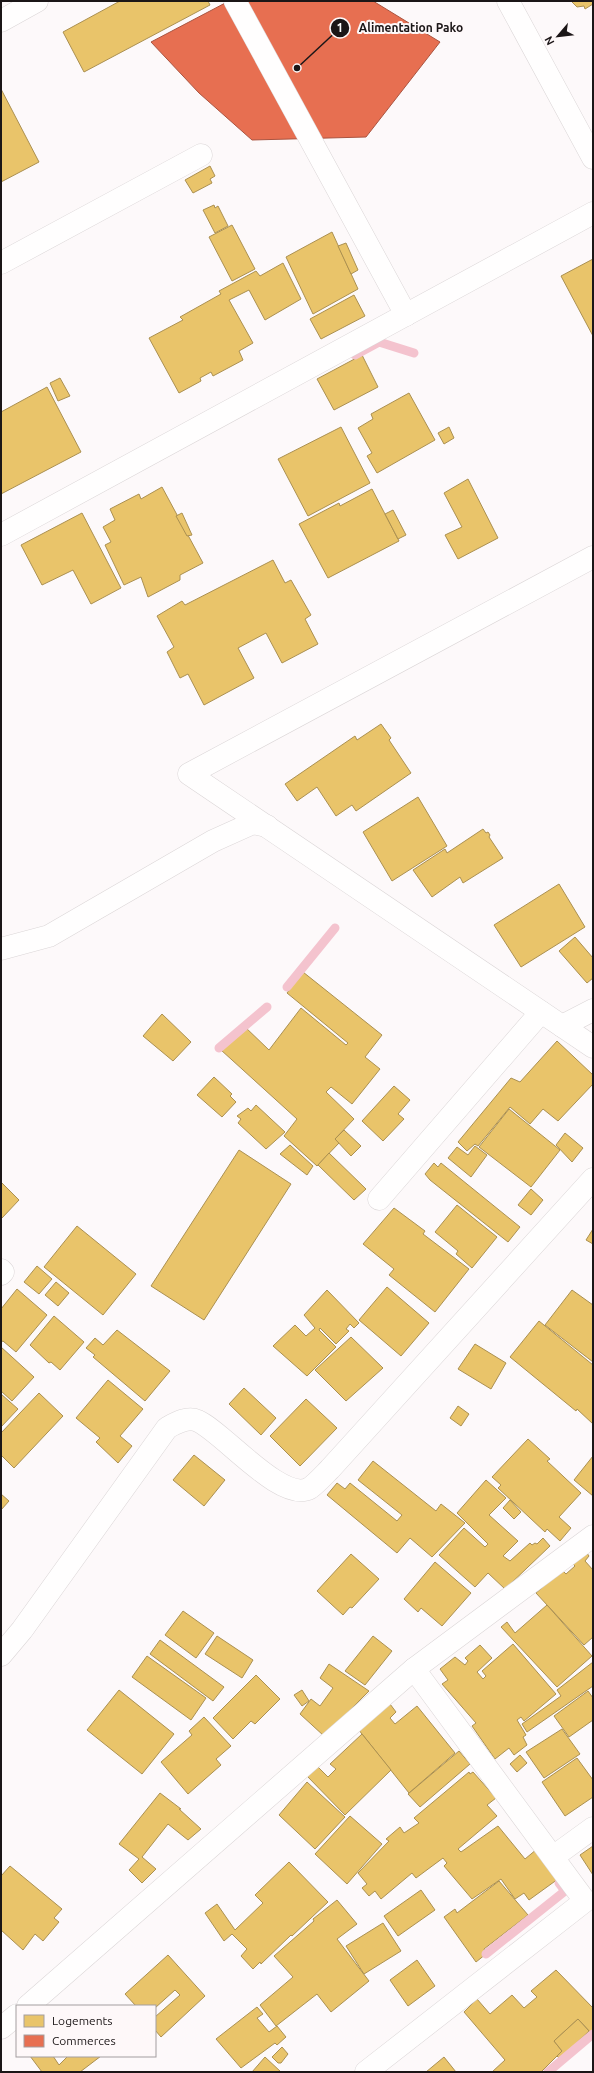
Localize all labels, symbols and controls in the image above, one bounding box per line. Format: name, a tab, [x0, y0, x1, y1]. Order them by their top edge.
callout: Alimentation Pako	[330, 16, 471, 40]
north arrow	[538, 16, 578, 56]
text: 1	[337, 21, 343, 34]
text: Alimentation Pako	[359, 21, 463, 34]
text: N	[542, 34, 556, 47]
legend	[16, 2005, 156, 2057]
text: Logements	[52, 2014, 112, 2027]
text: Commerces	[52, 2034, 116, 2047]

